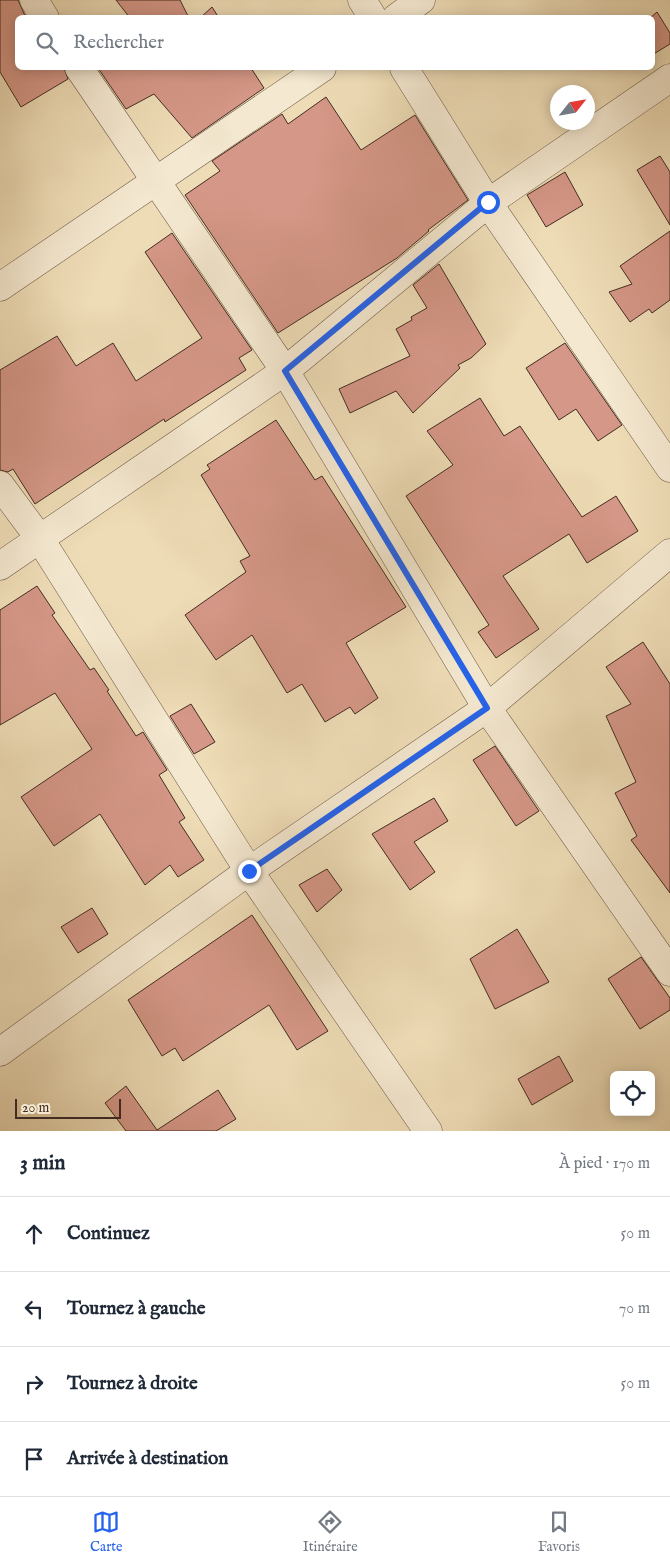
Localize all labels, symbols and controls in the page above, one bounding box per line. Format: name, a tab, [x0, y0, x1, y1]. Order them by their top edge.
search box	[15, 15, 655, 70]
icon: search	[33, 29, 61, 57]
text: Rechercher	[73, 31, 164, 55]
north arrow	[550, 85, 595, 130]
route start	[477, 191, 500, 214]
route end	[238, 860, 261, 883]
map controls	[610, 1071, 655, 1116]
button: locate	[610, 1071, 655, 1116]
scale bar	[15, 1096, 121, 1119]
text: 20 m	[22, 1099, 49, 1117]
text: 3 min	[20, 1150, 65, 1177]
text: À pied · 170 m	[559, 1154, 650, 1174]
icon: ahead	[20, 1220, 48, 1248]
text: Continuez	[67, 1222, 150, 1246]
text: 50 m	[621, 1224, 650, 1244]
icon: left	[20, 1295, 48, 1323]
text: Tournez à gauche	[67, 1297, 206, 1321]
text: 70 m	[619, 1299, 650, 1319]
icon: right	[20, 1370, 48, 1398]
text: Tournez à droite	[67, 1372, 198, 1396]
text: 50 m	[621, 1374, 650, 1394]
icon: arrive	[20, 1445, 48, 1473]
text: Arrivée à destination	[67, 1447, 228, 1471]
tab: Carte	[90, 1508, 123, 1556]
tab: Itinéraire	[303, 1508, 358, 1556]
tab: Favoris	[538, 1508, 580, 1556]

